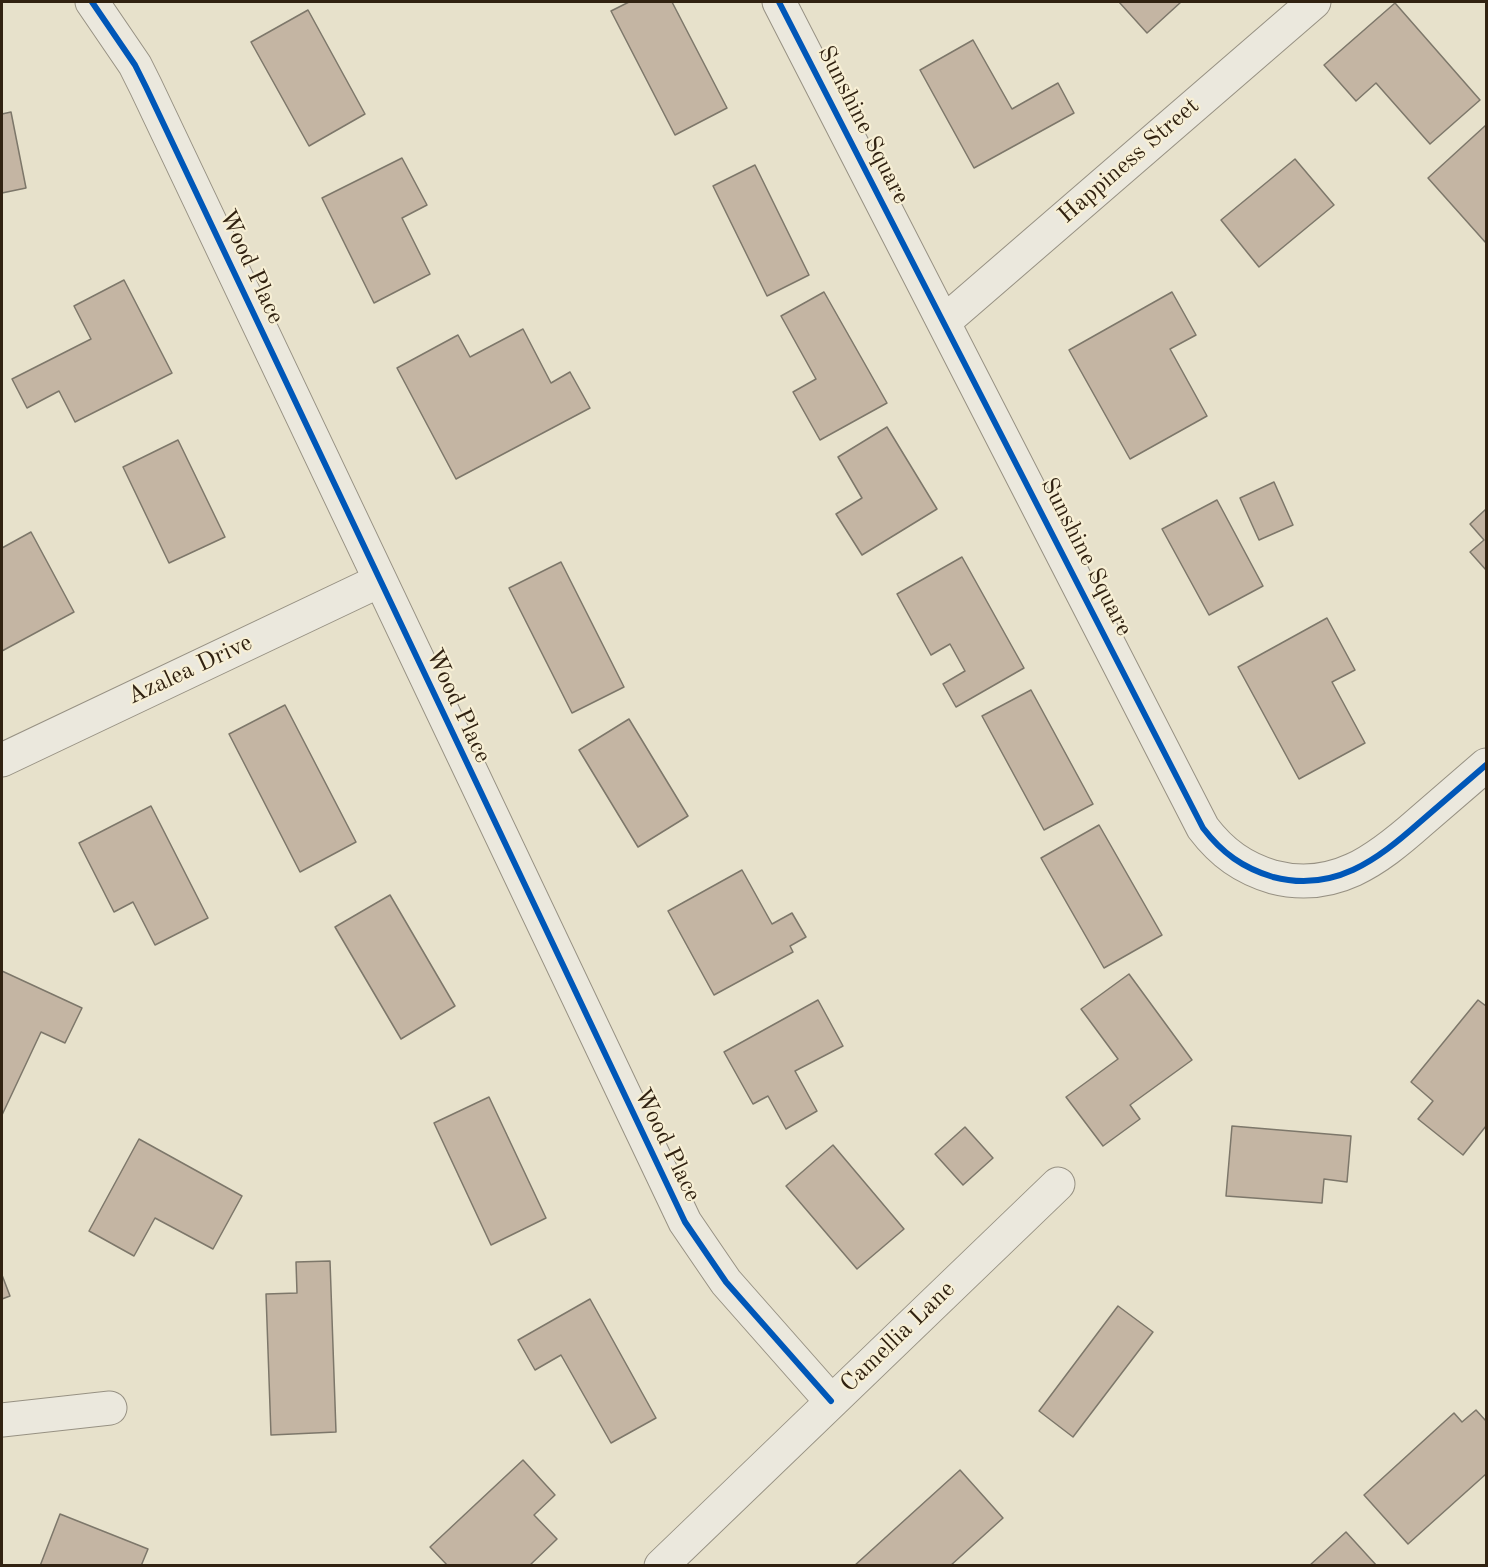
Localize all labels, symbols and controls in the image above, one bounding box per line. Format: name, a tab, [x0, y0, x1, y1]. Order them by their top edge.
street label: Sunshine Square	[811, 41, 915, 209]
street label: Happiness Street	[1053, 92, 1205, 230]
street label: Wood Place	[212, 205, 290, 329]
street label: Sunshine Square	[1034, 473, 1138, 641]
street label: Azalea Drive	[123, 629, 257, 711]
street label: Wood Place	[419, 644, 497, 768]
street label: Wood Place	[627, 1084, 707, 1206]
street label: Camellia Lane	[835, 1275, 961, 1399]

